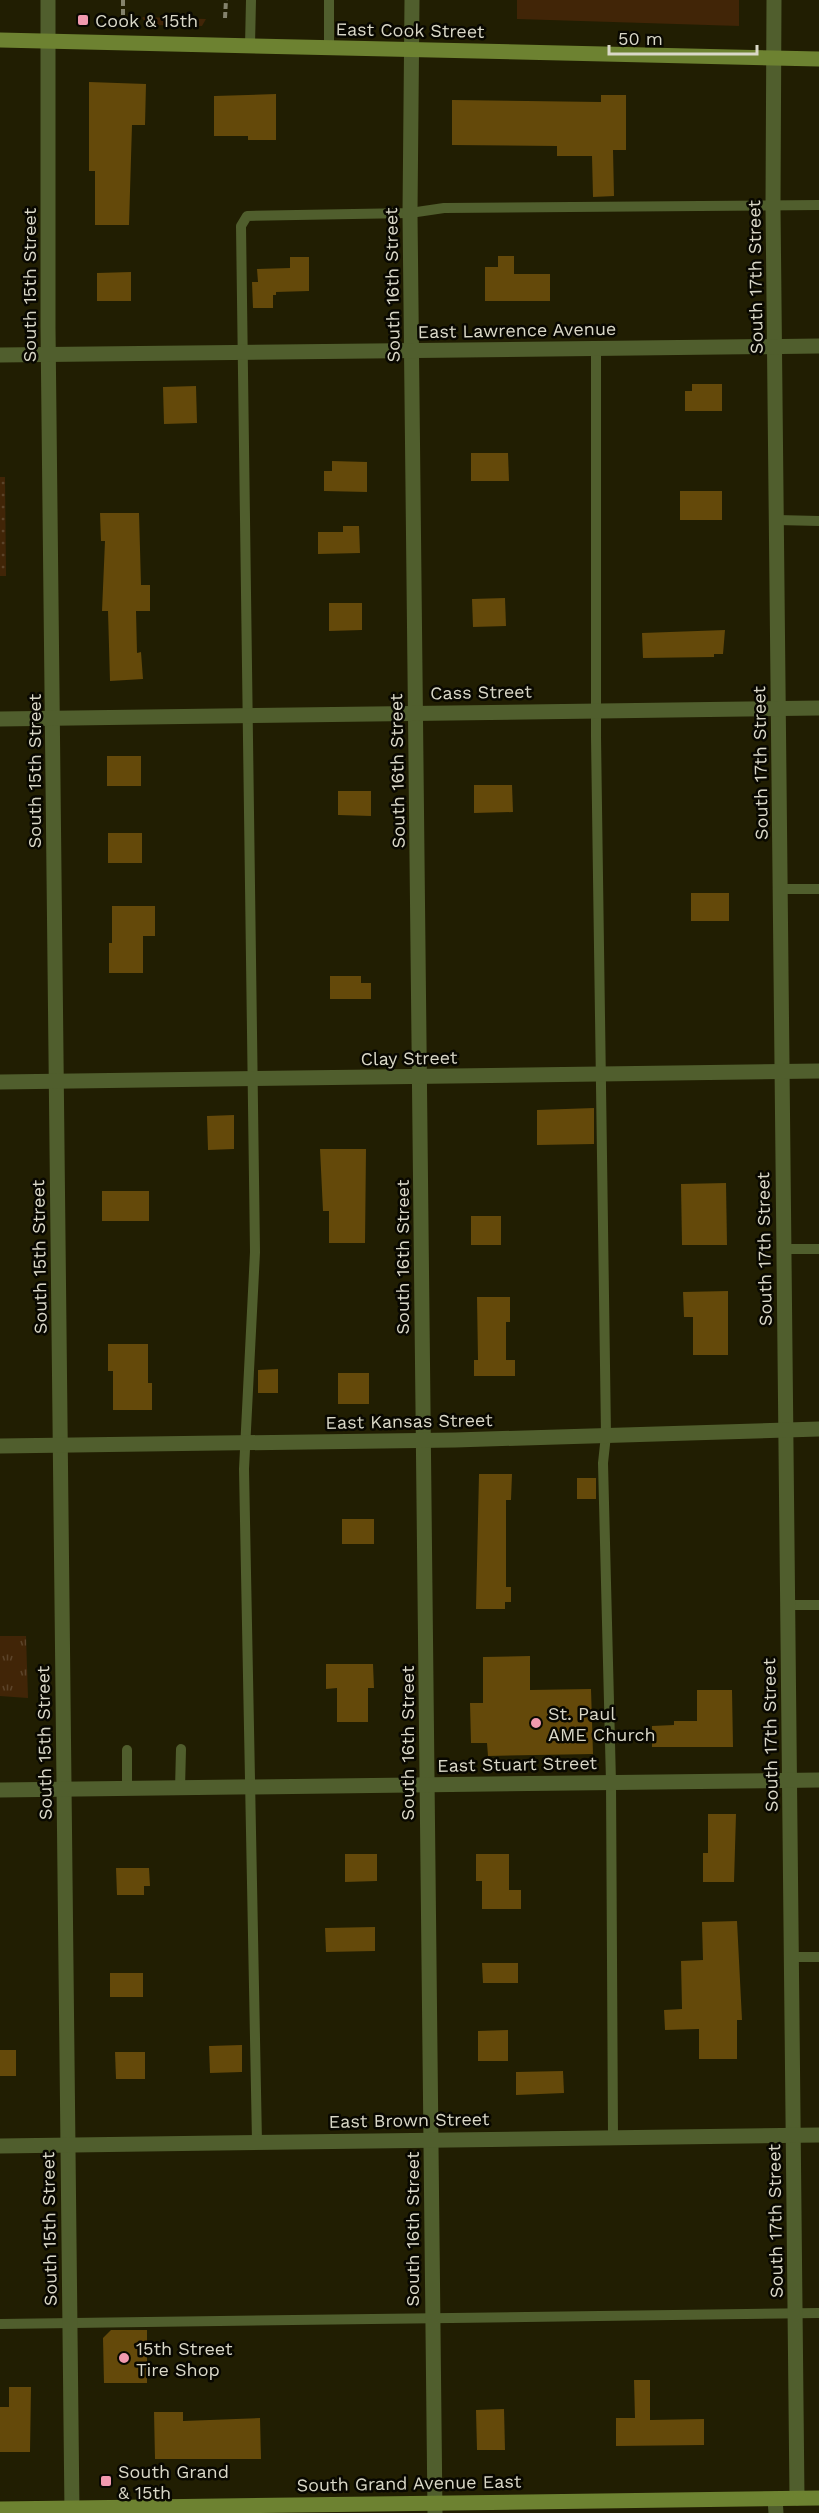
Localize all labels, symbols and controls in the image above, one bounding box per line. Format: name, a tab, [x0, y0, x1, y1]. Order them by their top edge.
place label: Cook & 15th	[95, 10, 198, 31]
marker: Cook & 15th	[76, 13, 90, 27]
street label: East Cook Street	[335, 18, 485, 42]
scale bar	[609, 18, 758, 56]
text: 50 m	[618, 28, 663, 49]
street label: South 17th Street	[743, 199, 767, 354]
street label: South 15th Street	[19, 207, 40, 362]
street label: South 16th Street	[380, 207, 404, 363]
street label: East Lawrence Avenue	[417, 318, 617, 342]
street label: Cass Street	[430, 681, 533, 703]
street label: South 17th Street	[748, 685, 772, 840]
street label: South 15th Street	[24, 693, 45, 848]
street label: South 16th Street	[385, 693, 409, 849]
street label: Clay Street	[360, 1047, 458, 1069]
street label: South 17th Street	[752, 1171, 776, 1326]
street label: South 15th Street	[27, 1179, 51, 1334]
street label: South 16th Street	[392, 1179, 413, 1334]
street label: East Kansas Street	[325, 1409, 493, 1433]
street label: South 17th Street	[758, 1657, 782, 1812]
street label: South 15th Street	[32, 1665, 56, 1820]
street label: South 16th Street	[397, 1665, 418, 1820]
place label: St. Paul AME Church	[548, 1703, 656, 1745]
marker: St. Paul AME Church	[529, 1716, 543, 1730]
street label: East Stuart Street	[437, 1752, 598, 1776]
street label: East Brown Street	[328, 2108, 490, 2132]
street label: South 17th Street	[763, 2143, 787, 2298]
street label: South 15th Street	[37, 2151, 61, 2306]
street label: South 16th Street	[402, 2151, 423, 2306]
place label: 15th Street Tire Shop	[136, 2338, 233, 2380]
marker: 15th Street Tire Shop	[117, 2351, 131, 2365]
place label: South Grand & 15th	[118, 2461, 229, 2503]
street label: South Grand Avenue East	[296, 2471, 522, 2495]
marker: South Grand & 15th	[99, 2474, 113, 2488]

